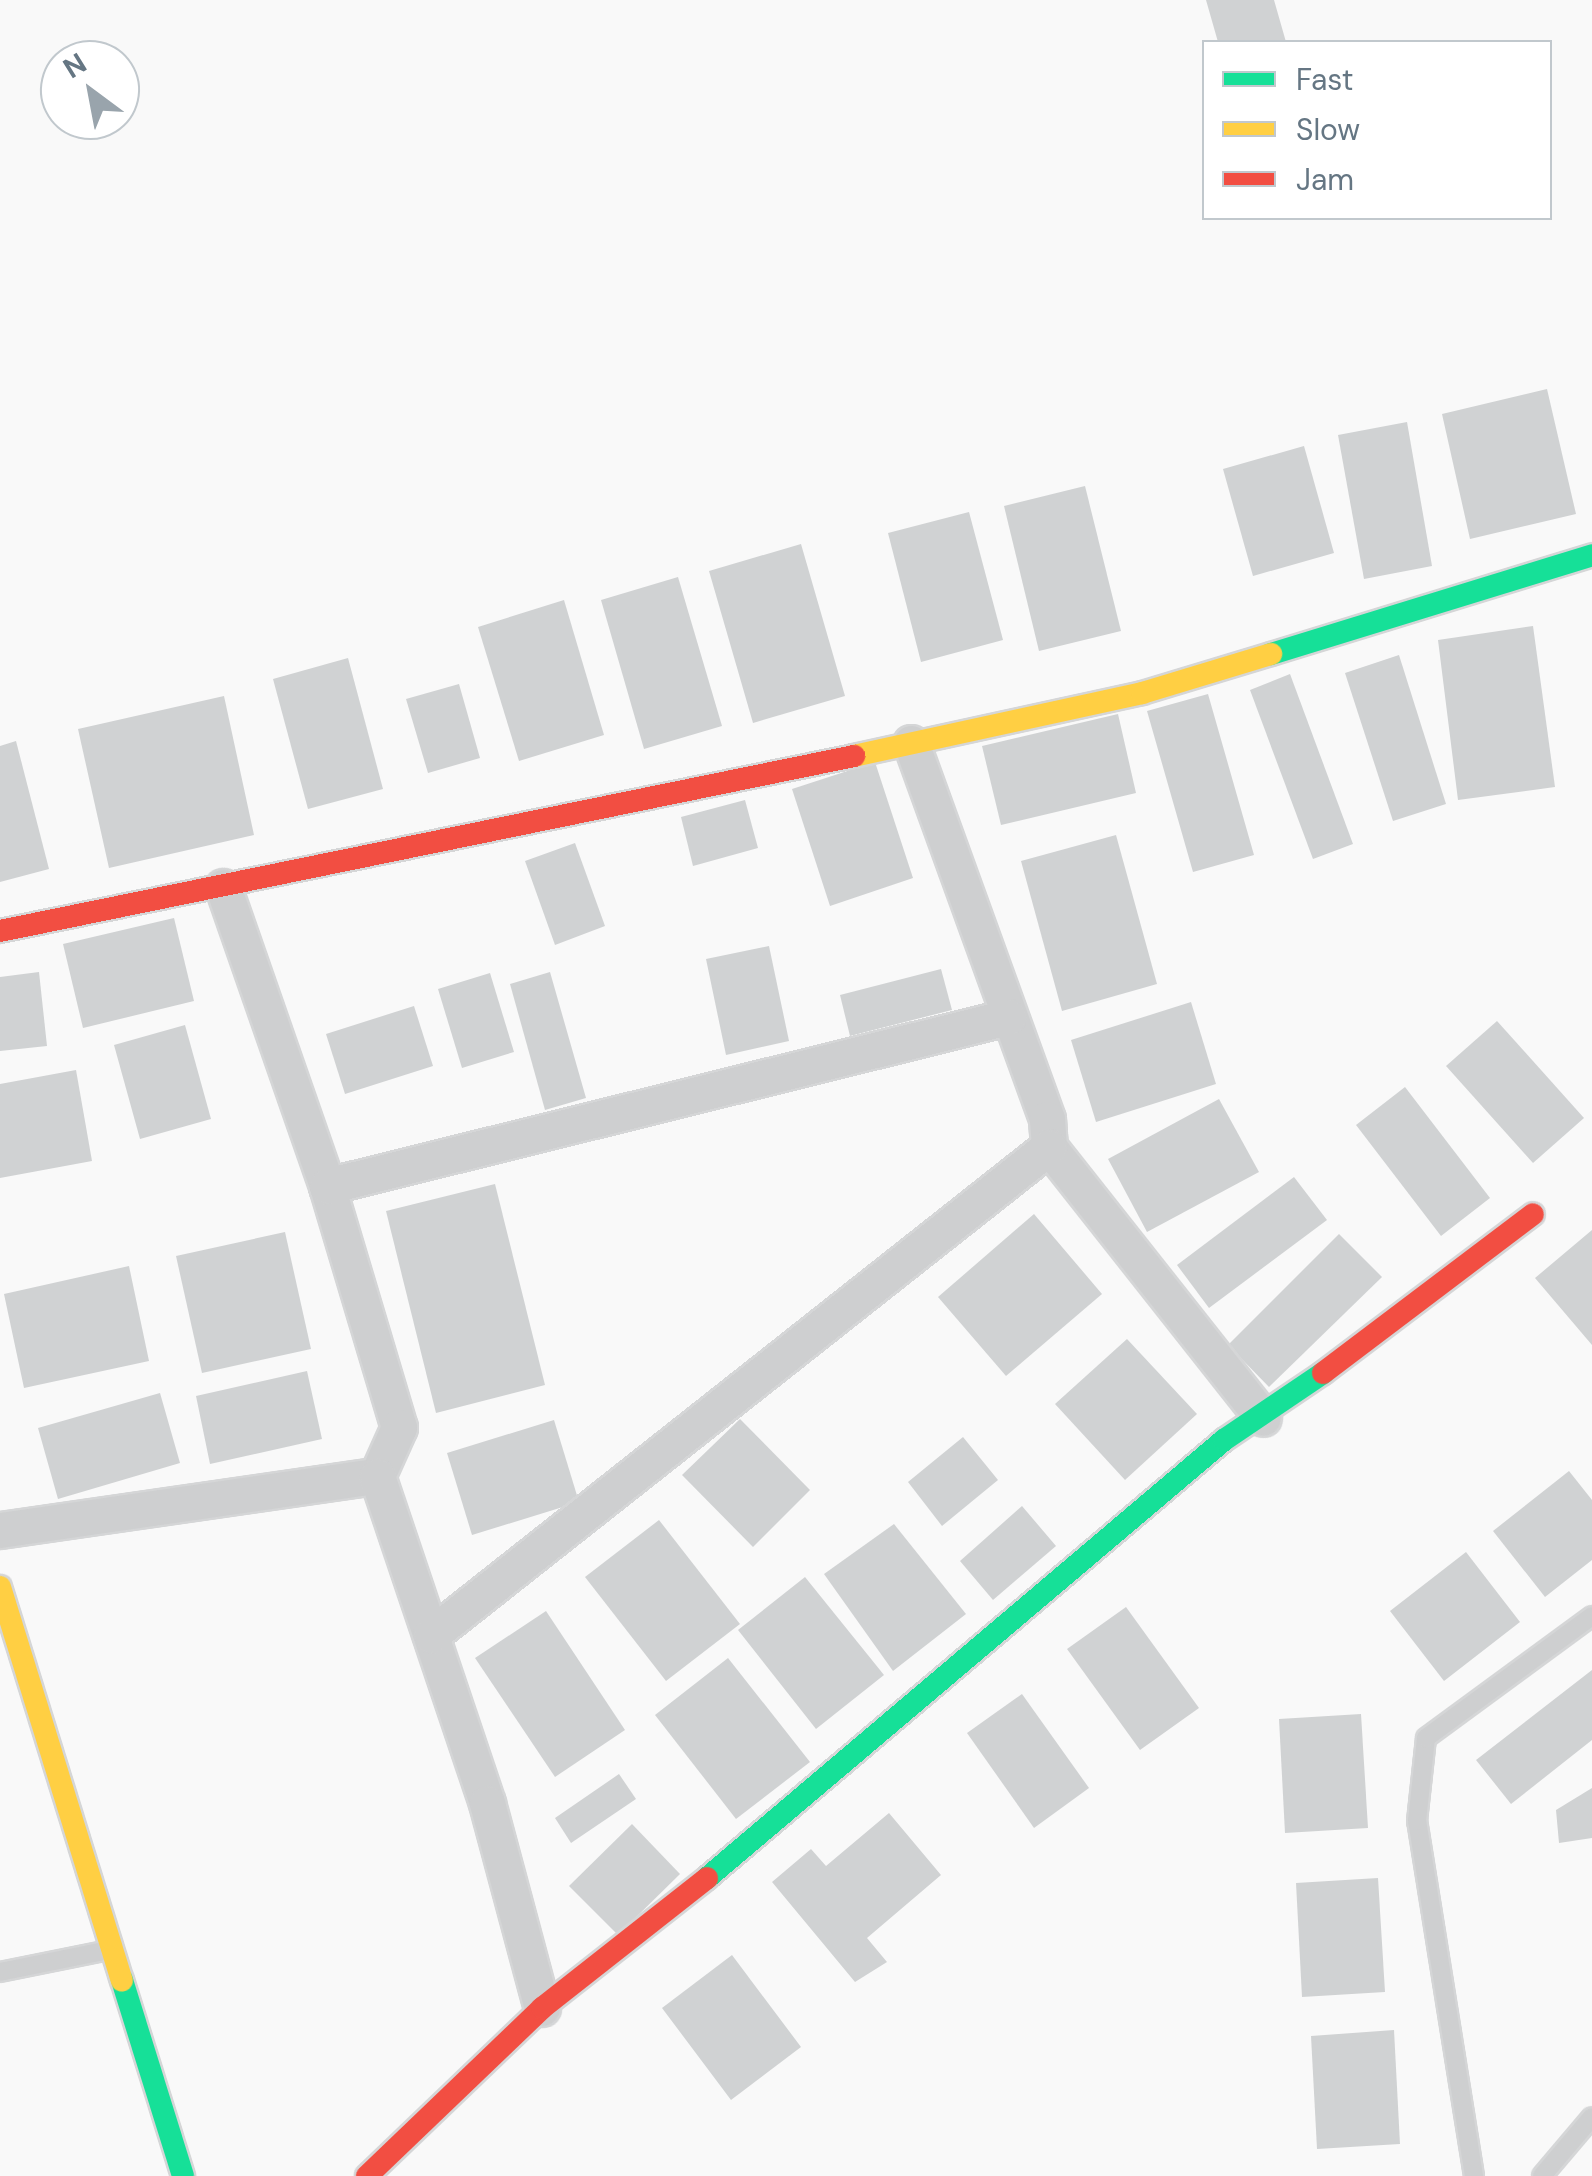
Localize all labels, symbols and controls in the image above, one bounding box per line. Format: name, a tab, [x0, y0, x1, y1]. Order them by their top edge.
north arrow	[40, 40, 140, 140]
legend	[1202, 40, 1552, 220]
text: N	[56, 45, 93, 87]
text: Fast	[1296, 60, 1354, 99]
text: Slow	[1296, 110, 1360, 149]
text: Jam	[1296, 160, 1354, 199]

